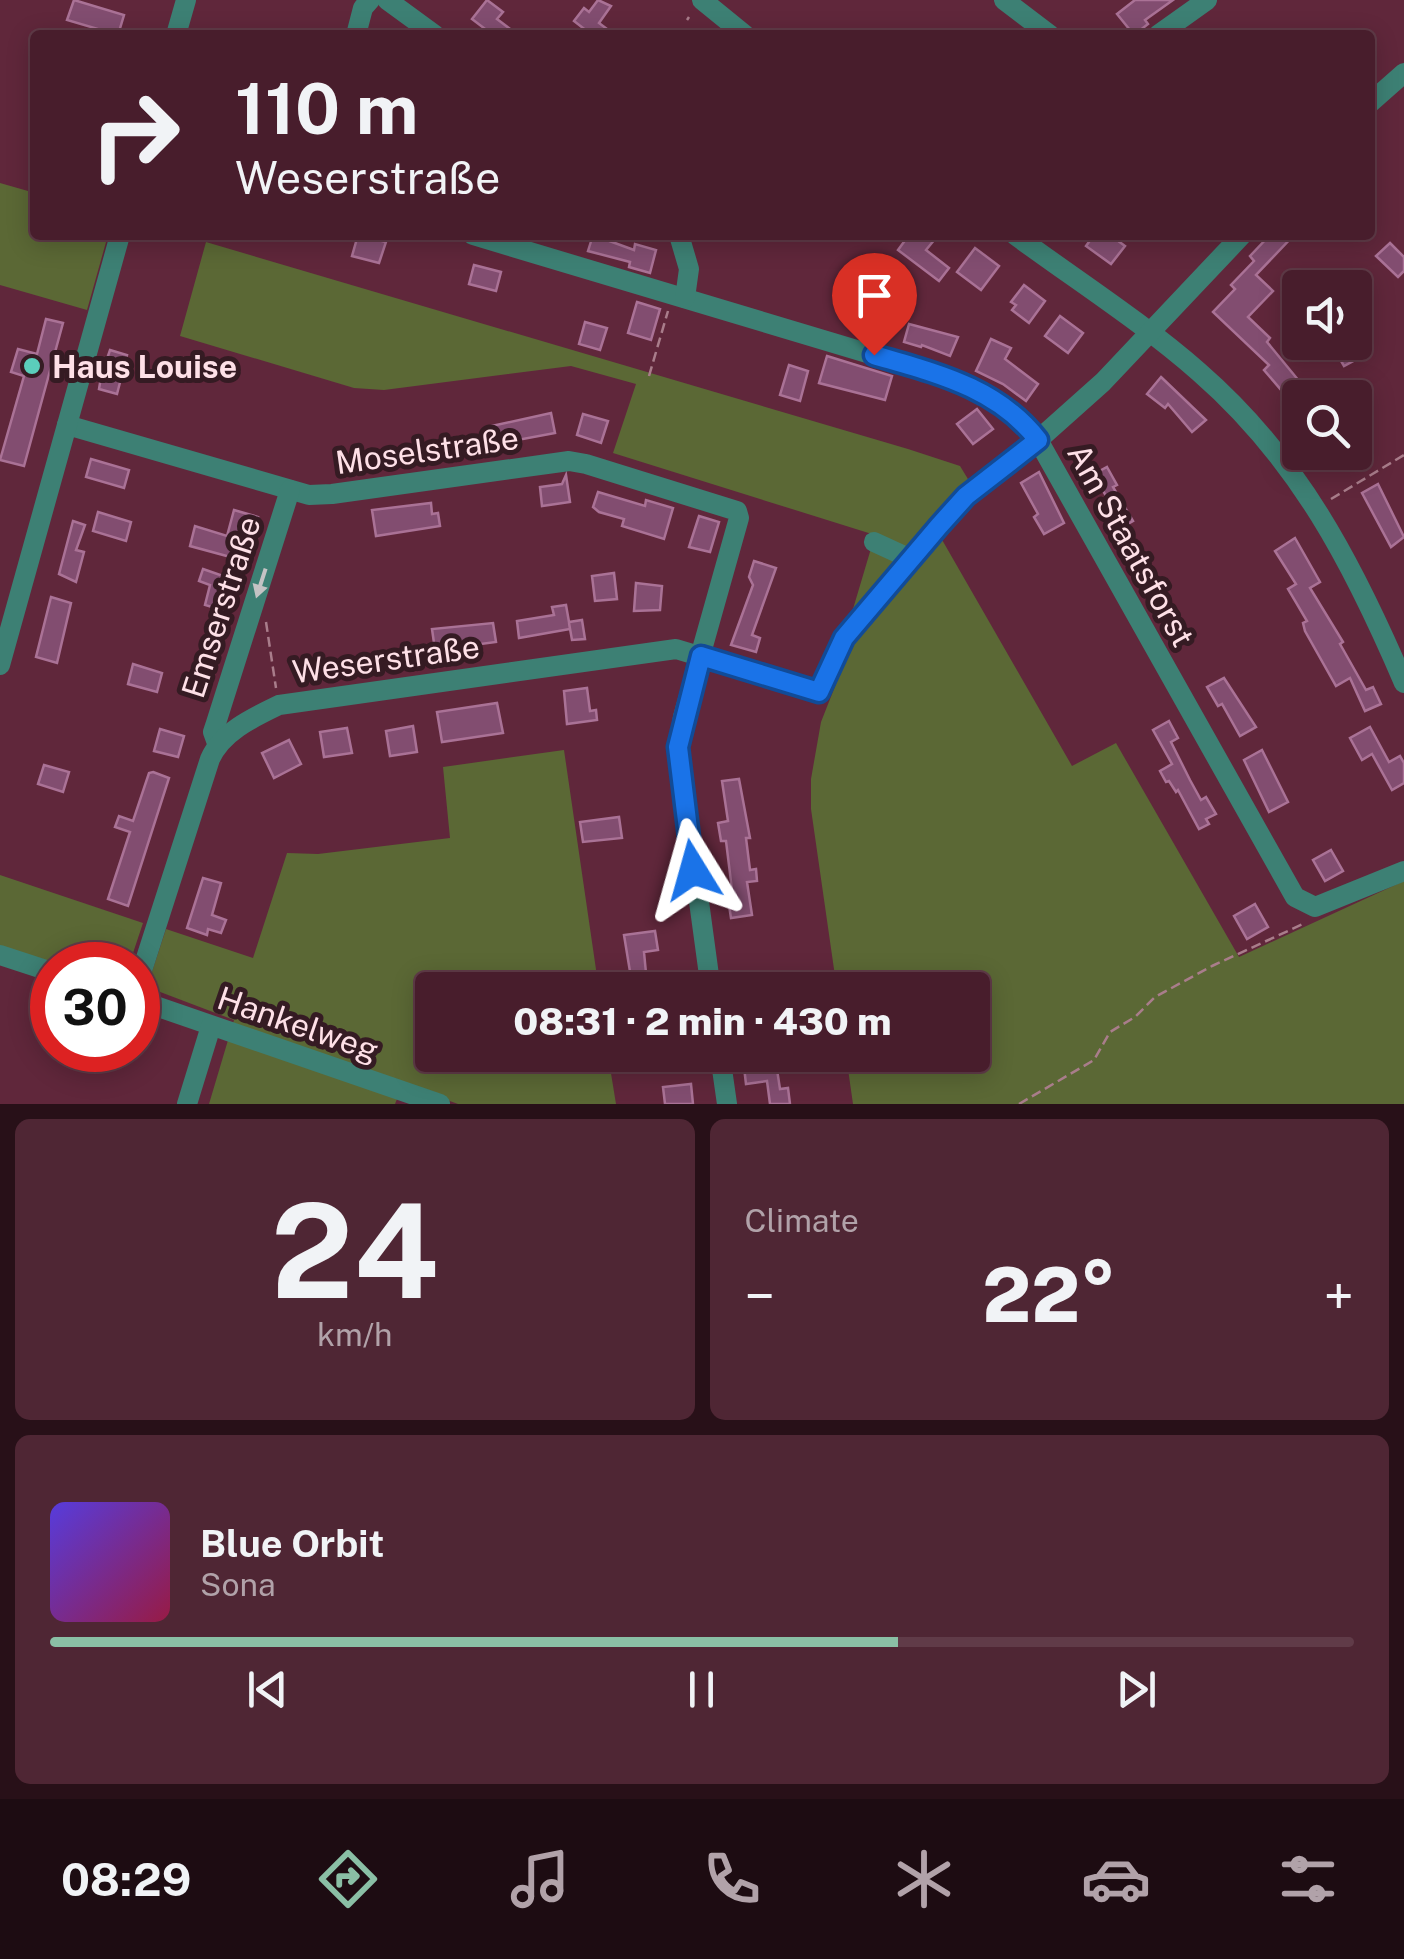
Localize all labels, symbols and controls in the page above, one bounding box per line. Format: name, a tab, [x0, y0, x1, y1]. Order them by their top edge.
text: 110 m	[235, 67, 419, 150]
icon: right	[70, 70, 200, 200]
text: Weserstraße	[235, 151, 500, 204]
pin	[832, 253, 917, 356]
icon: arrive	[847, 268, 902, 323]
map controls	[1282, 270, 1372, 470]
button: sound	[1282, 270, 1372, 360]
place label: Haus Louise	[52, 348, 237, 385]
marker: Haus Louise	[21, 355, 43, 377]
button: search	[1282, 380, 1372, 470]
street label: Moselstraße	[333, 419, 521, 481]
street label: Am Staatsforst	[1060, 437, 1202, 653]
street label: Emserstraße	[174, 512, 268, 702]
one-way arrow	[252, 568, 267, 598]
street label: Weserstraße	[290, 628, 482, 690]
position arrow	[641, 818, 745, 922]
speed limit sign: 30	[30, 942, 160, 1072]
street label: Hankelweg	[213, 979, 383, 1069]
text: 08:31 · 2 min · 430 m	[513, 999, 892, 1044]
text: 24	[271, 1175, 439, 1327]
text: Climate	[745, 1202, 859, 1239]
text: 22°	[982, 1251, 1116, 1339]
text: −	[745, 1264, 775, 1328]
text: +	[1324, 1264, 1354, 1328]
text: km/h	[317, 1316, 392, 1353]
text: Blue Orbit	[200, 1521, 384, 1566]
text: Sona	[200, 1566, 276, 1603]
icon: previous	[240, 1662, 295, 1717]
icon: pause	[674, 1662, 729, 1717]
icon: next	[1109, 1662, 1164, 1717]
icon: directions	[313, 1844, 383, 1914]
icon: music	[505, 1844, 575, 1914]
icon: phone	[697, 1844, 767, 1914]
icon: climate	[889, 1844, 959, 1914]
icon: car	[1081, 1844, 1151, 1914]
icon: filters	[1273, 1844, 1343, 1914]
text: 08:29	[61, 1853, 191, 1906]

